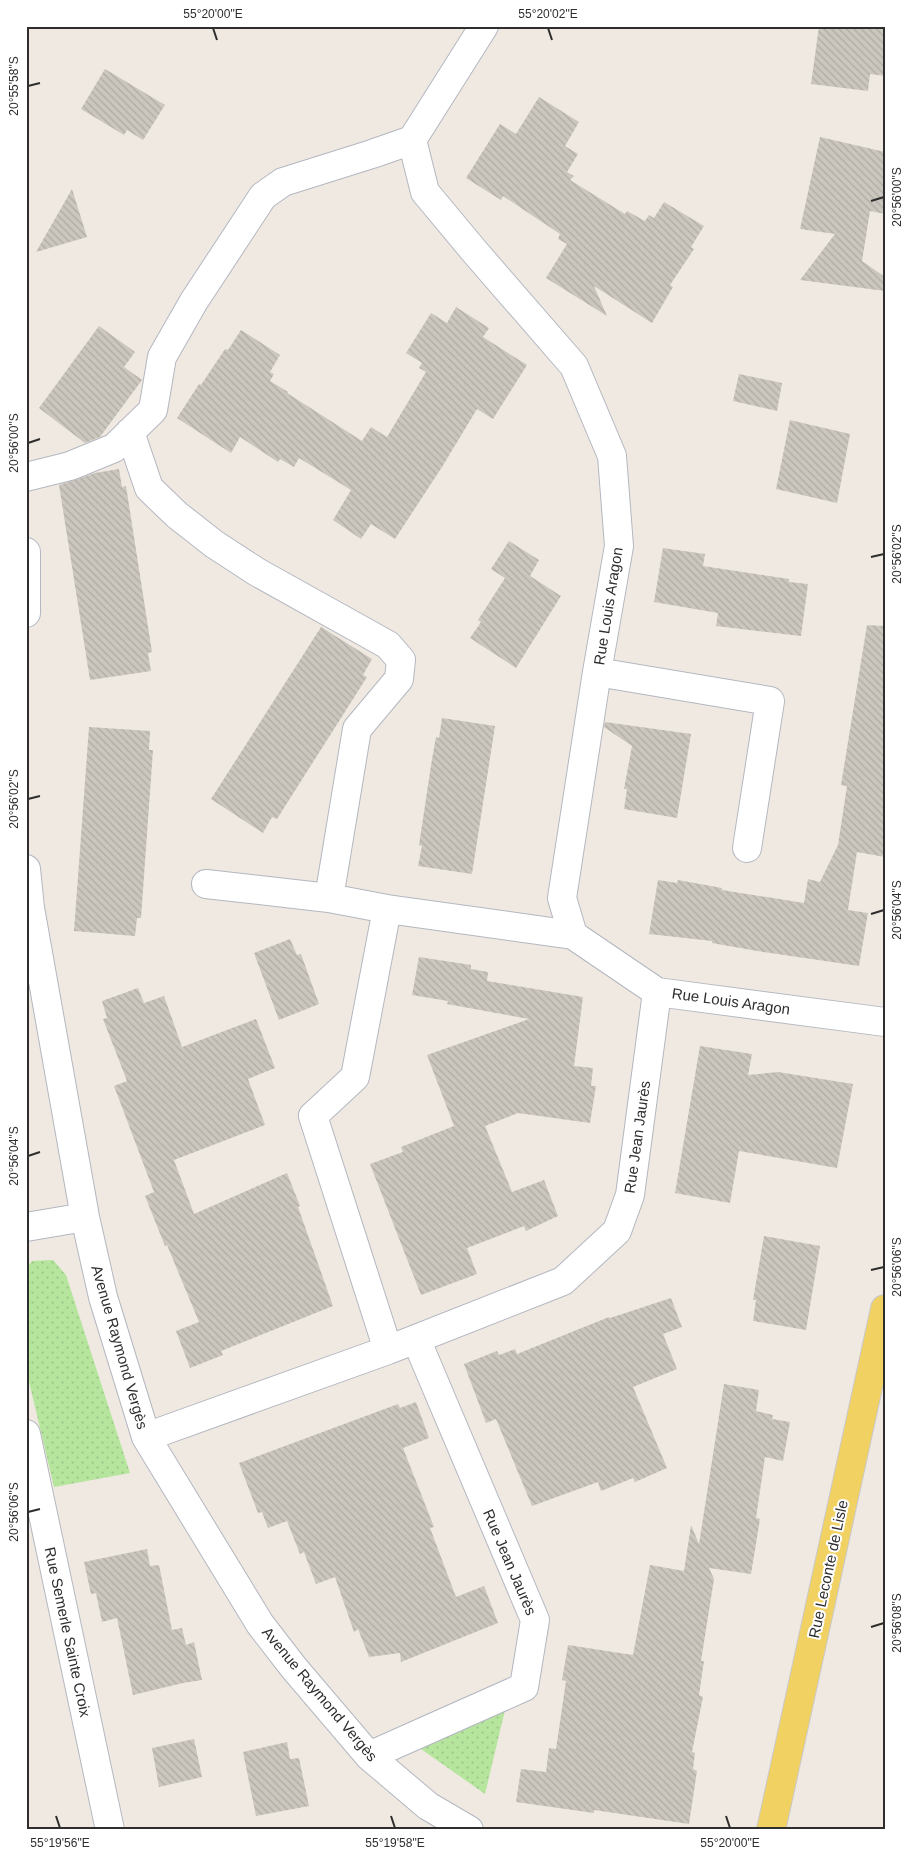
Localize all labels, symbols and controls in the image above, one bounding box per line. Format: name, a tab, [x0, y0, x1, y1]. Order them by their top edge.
text: 55°20'00"E	[183, 7, 243, 21]
text: 55°20'02"E	[518, 7, 578, 21]
text: 20°55'58"S	[7, 56, 21, 116]
text: 20°56'00"S	[890, 167, 904, 227]
text: 20°56'00"S	[7, 413, 21, 473]
text: 20°56'02"S	[890, 524, 904, 584]
street label: Rue Louis Aragon	[590, 546, 626, 666]
text: 20°56'02"S	[7, 769, 21, 829]
text: 20°56'04"S	[890, 880, 904, 940]
street label: Rue Louis Aragon	[671, 984, 791, 1018]
street label: Rue Jean Jaurès	[621, 1080, 653, 1194]
text: 20°56'04"S	[7, 1126, 21, 1186]
text: 20°56'06"S	[890, 1237, 904, 1297]
street label: Avenue Raymond Vergès	[88, 1263, 152, 1431]
text: 20°56'06"S	[7, 1482, 21, 1542]
street label: Rue Leconte de Lisle	[805, 1498, 851, 1640]
street label: Rue Jean Jaurès	[480, 1506, 540, 1618]
street label: Rue Semerle Sainte Croix	[42, 1545, 94, 1719]
text: 20°56'08"S	[890, 1593, 904, 1653]
street label: Avenue Raymond Vergès	[259, 1623, 381, 1765]
text: 55°19'56"E	[30, 1836, 90, 1850]
text: 55°19'58"E	[365, 1836, 425, 1850]
text: 55°20'00"E	[700, 1836, 760, 1850]

